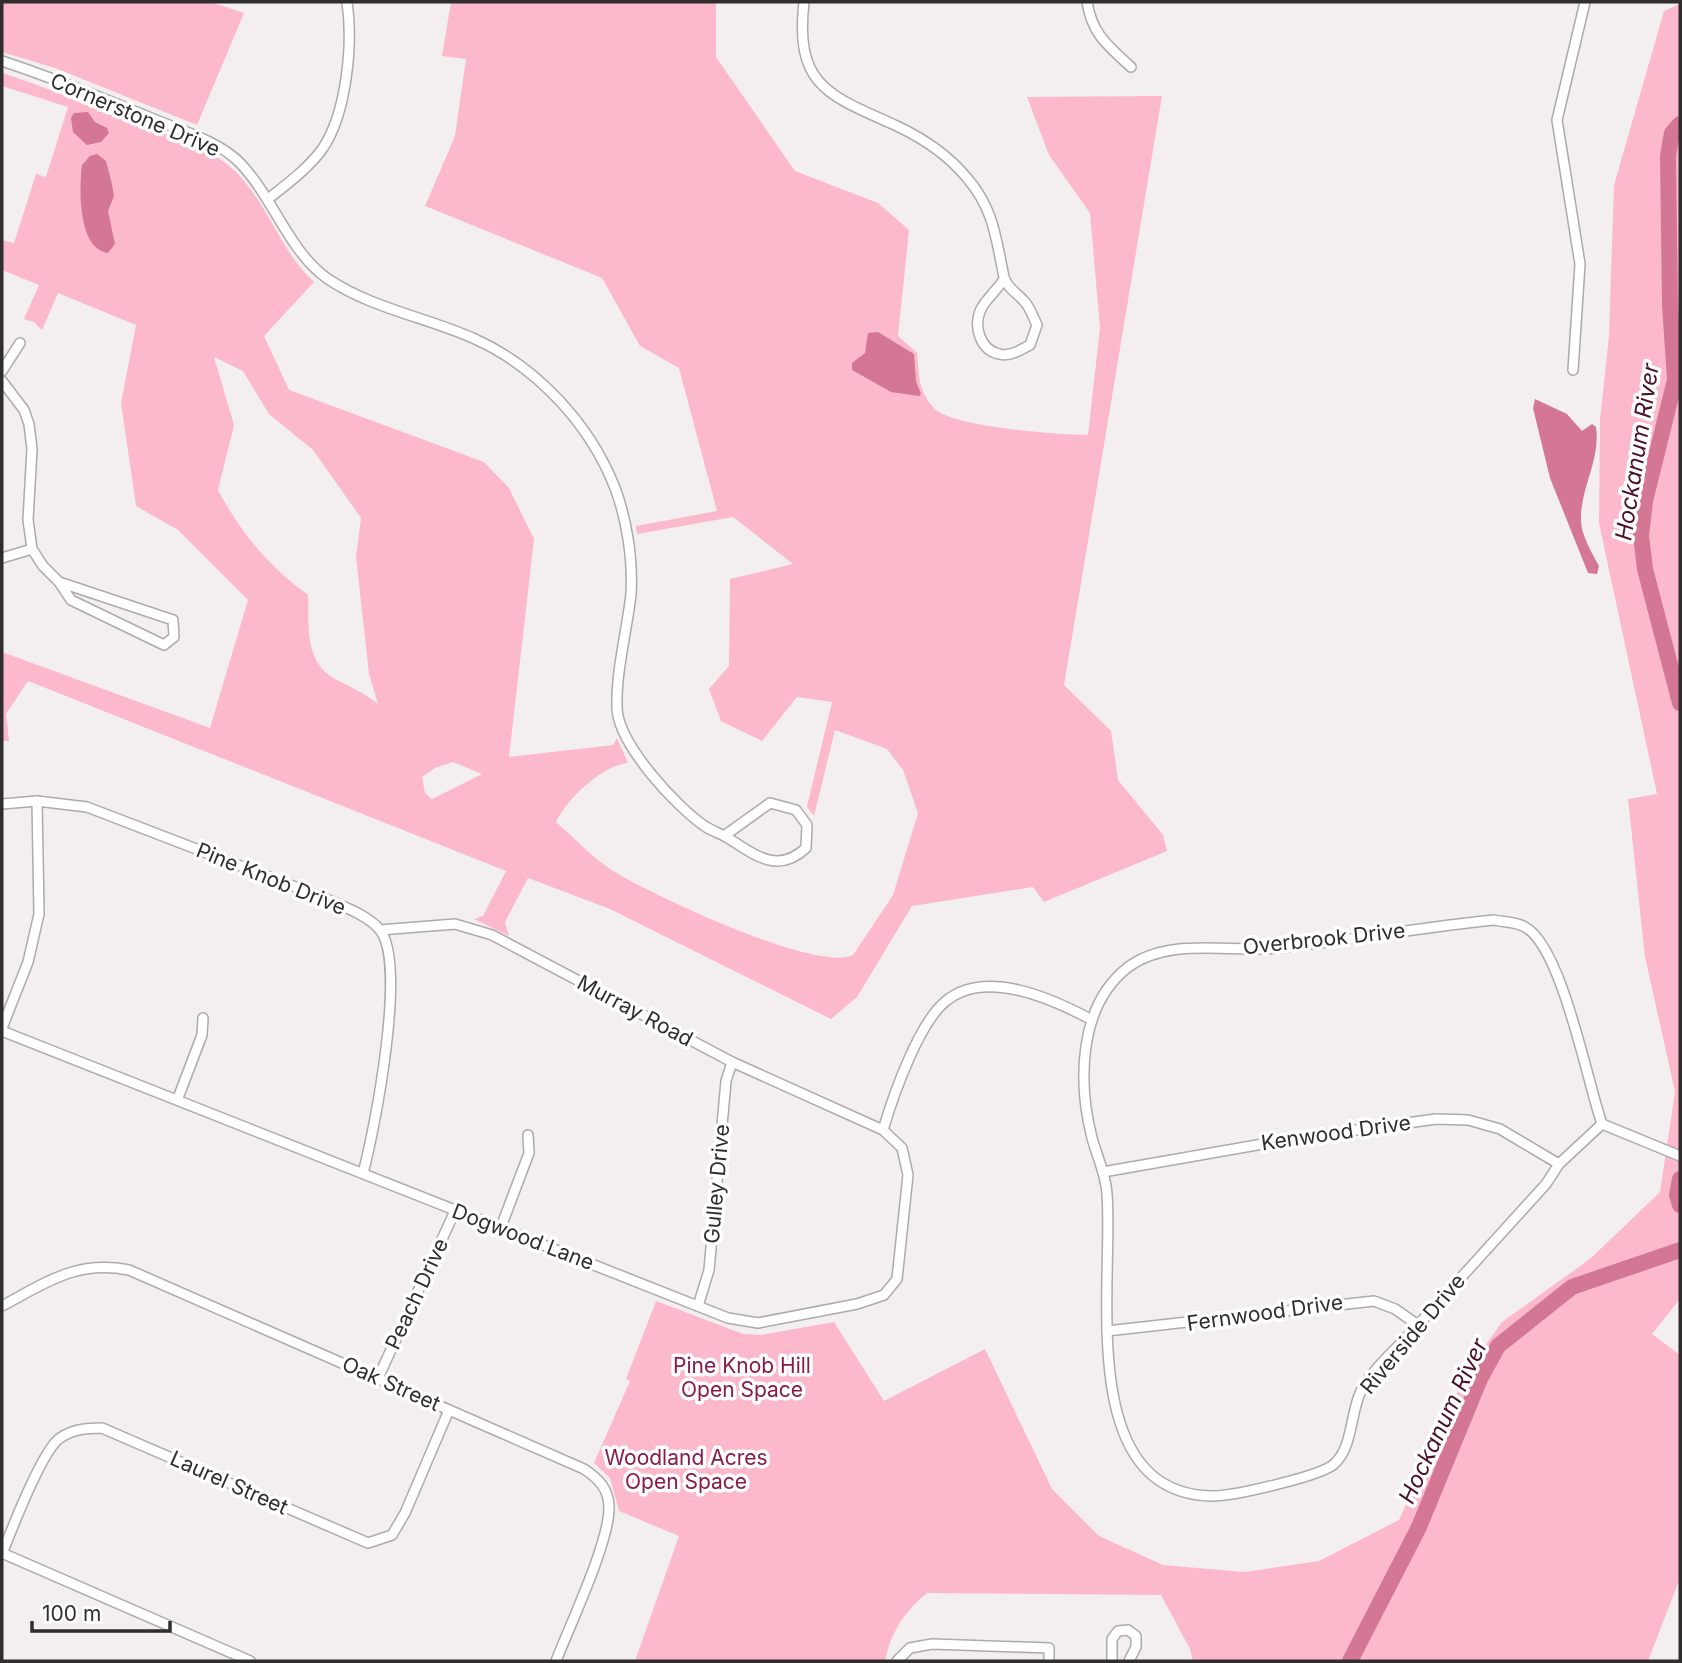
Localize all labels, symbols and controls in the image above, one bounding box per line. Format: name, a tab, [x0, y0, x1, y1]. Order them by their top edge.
street label: Cornerstone Drive	[47, 68, 224, 162]
water label: Hockanum River	[1609, 360, 1665, 543]
street label: Pine Knob Drive	[193, 837, 350, 920]
street label: Overbrook Drive	[1242, 918, 1406, 959]
street label: Murray Road	[573, 970, 697, 1051]
street label: Kenwood Drive	[1260, 1110, 1412, 1155]
street label: Gulley Drive	[699, 1123, 734, 1245]
street label: Dogwood Lane	[449, 1198, 598, 1275]
street label: Peach Drive	[380, 1234, 453, 1353]
street label: Riverside Drive	[1355, 1268, 1470, 1399]
street label: Fernwood Drive	[1185, 1289, 1345, 1336]
water label: Hockanum River	[1393, 1333, 1494, 1508]
street label: Oak Street	[338, 1351, 444, 1416]
park label: Pine Knob Hill Open Space	[673, 1353, 811, 1402]
street label: Laurel Street	[167, 1445, 292, 1520]
park label: Woodland Acres Open Space	[604, 1445, 768, 1494]
scale bar	[32, 1590, 170, 1634]
text: 100 m	[42, 1601, 101, 1626]

